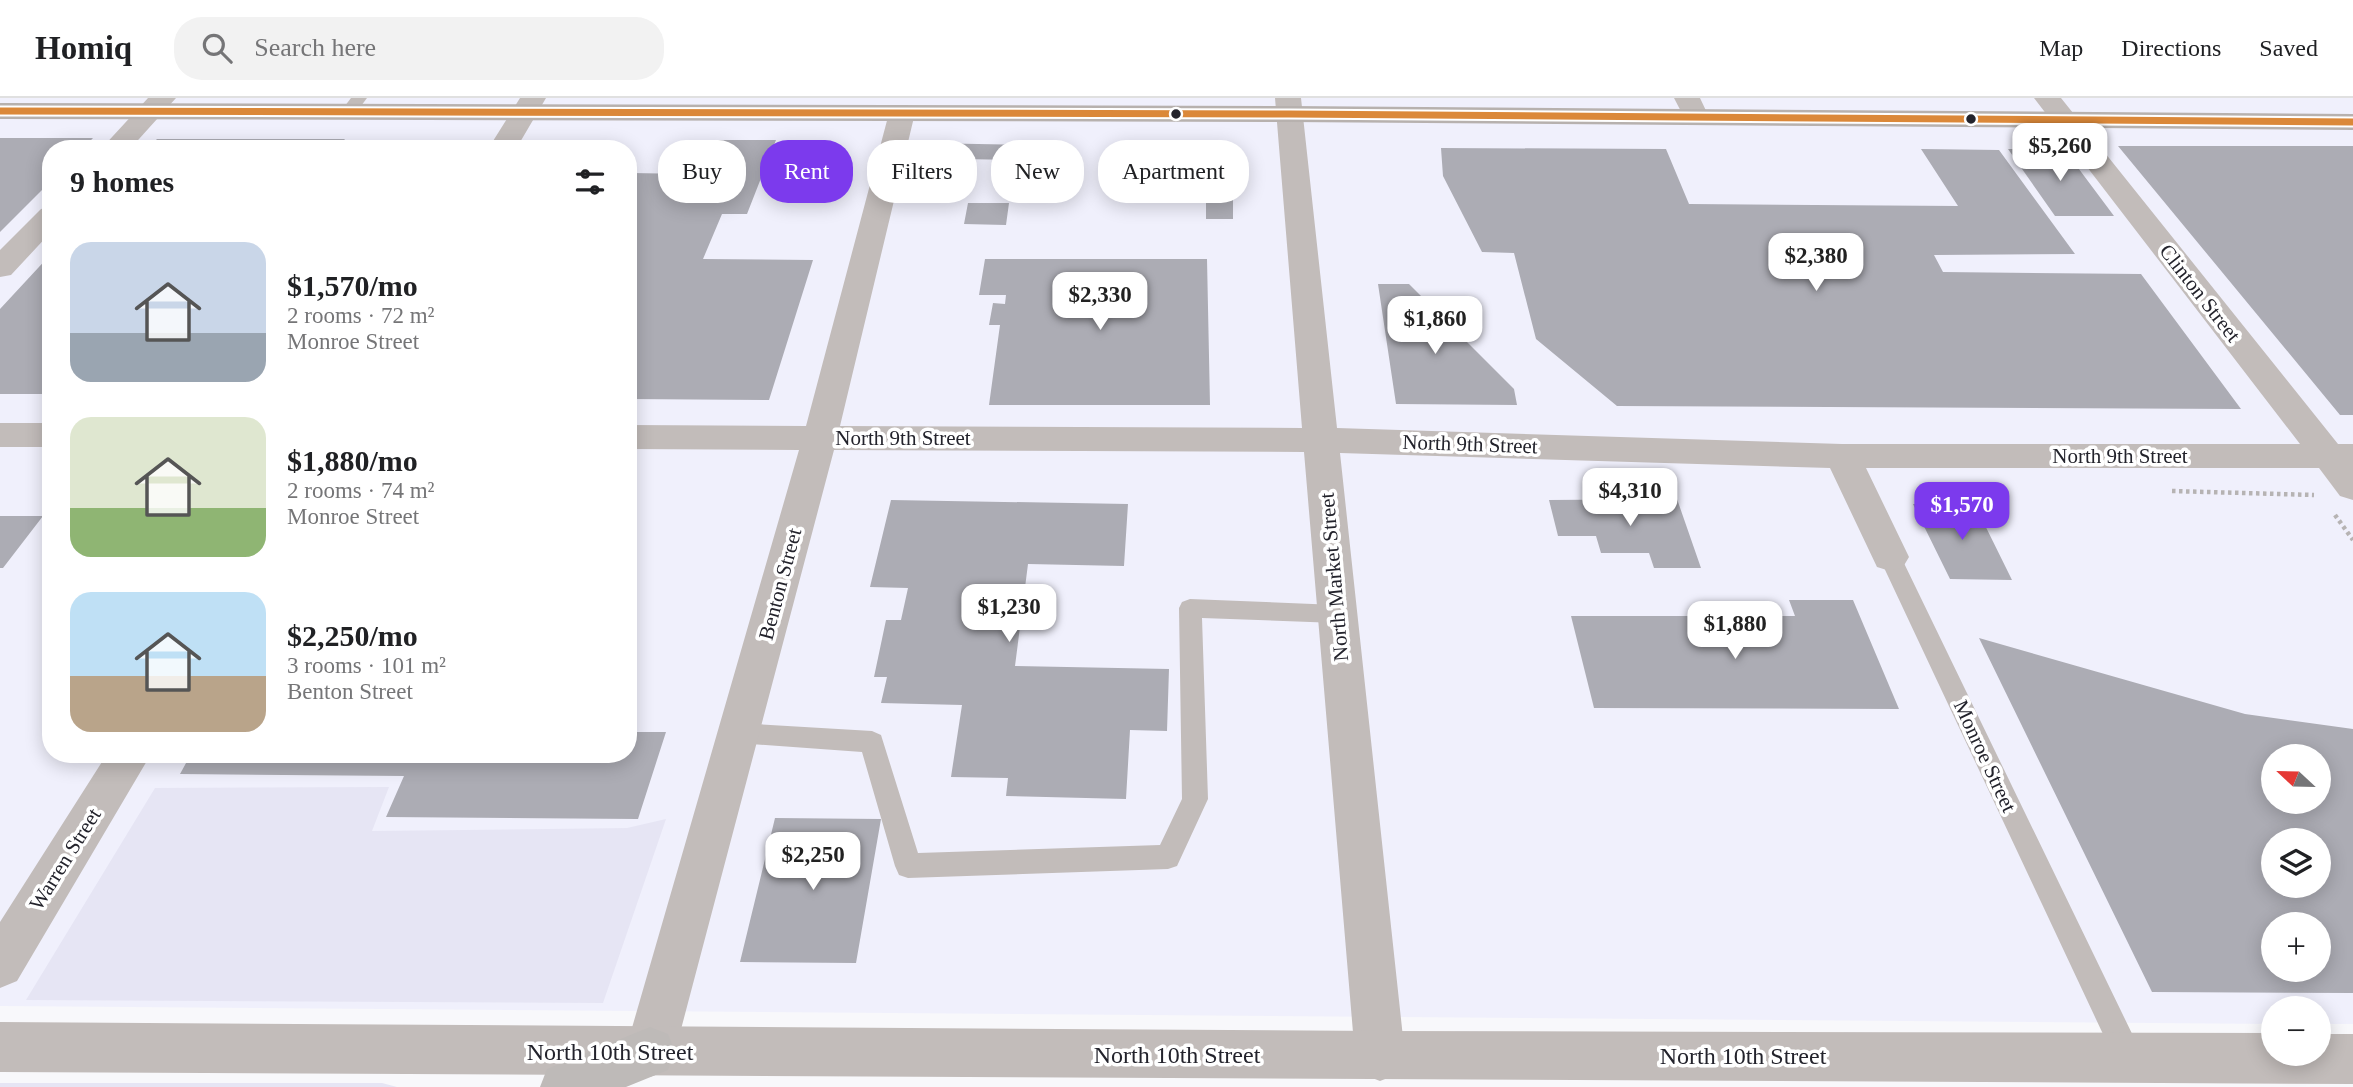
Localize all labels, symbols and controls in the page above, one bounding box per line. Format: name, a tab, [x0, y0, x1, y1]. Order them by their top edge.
search box	[174, 17, 664, 80]
icon: search	[198, 29, 236, 67]
text: Homiq	[35, 30, 132, 66]
text: Search here	[254, 33, 376, 62]
text: Map	[2039, 35, 2083, 61]
text: Directions	[2121, 35, 2221, 61]
text: Saved	[2259, 35, 2318, 61]
unlabelled marker	[1169, 107, 1183, 121]
unlabelled marker	[1964, 112, 1978, 126]
pin: $5,260	[2003, 123, 2117, 183]
text: $5,260	[2028, 133, 2092, 158]
chip: Buy	[658, 140, 746, 203]
chip: Rent	[760, 140, 853, 203]
chip: Filters	[867, 140, 977, 203]
chip: New	[991, 140, 1084, 203]
chip: Apartment	[1098, 140, 1249, 203]
icon: filters	[571, 163, 609, 201]
text: 9 homes	[70, 165, 174, 198]
pin: $2,380	[1759, 234, 1873, 293]
street label: Clinton Street	[2154, 239, 2246, 347]
text: $2,380	[1784, 243, 1848, 268]
text: $1,570/mo	[287, 269, 418, 302]
icon: home	[126, 270, 210, 354]
pin: $2,330	[1043, 272, 1157, 332]
text: $2,330	[1068, 282, 1132, 307]
pin: $1,860	[1378, 296, 1492, 356]
text: 2 rooms · 72 m²	[287, 303, 434, 328]
text: $1,860	[1403, 306, 1467, 331]
text: Monroe Street	[287, 329, 419, 354]
street label: North 9th Street	[835, 426, 971, 450]
street label: North 9th Street	[1402, 430, 1538, 458]
text: $1,880/mo	[287, 444, 418, 477]
street label: North 9th Street	[2052, 444, 2188, 468]
icon: home	[126, 445, 210, 529]
pin: $4,310	[1573, 468, 1687, 528]
text: 2 rooms · 74 m²	[287, 478, 434, 503]
text: $4,310	[1598, 478, 1662, 503]
pin: $1,570	[1905, 482, 2019, 542]
street label: North Market Street	[1315, 492, 1353, 662]
text: $1,570	[1930, 492, 1994, 517]
text: Monroe Street	[287, 504, 419, 529]
street label: Benton Street	[754, 525, 807, 643]
pin: $1,230	[952, 584, 1066, 644]
text: $1,230	[977, 594, 1041, 619]
pin: $1,880	[1678, 602, 1792, 661]
text: $1,880	[1703, 611, 1767, 636]
text: $2,250/mo	[287, 619, 418, 652]
icon: home	[126, 620, 210, 704]
text: 3 rooms · 101 m²	[287, 653, 446, 678]
text: Benton Street	[287, 679, 413, 704]
street label: Monroe Street	[1949, 696, 2021, 816]
north arrow	[2261, 744, 2331, 814]
map controls	[2261, 744, 2331, 1066]
street label: Warren Street	[24, 804, 106, 914]
button: layers	[2261, 828, 2331, 898]
pin: $2,250	[756, 832, 870, 892]
text: $2,250	[781, 842, 845, 867]
button: +	[2261, 912, 2331, 982]
button: −	[2261, 996, 2331, 1066]
street label: North 10th Street	[527, 1039, 694, 1065]
street label: North 10th Street	[1094, 1042, 1261, 1068]
street label: North 10th Street	[1660, 1043, 1827, 1069]

